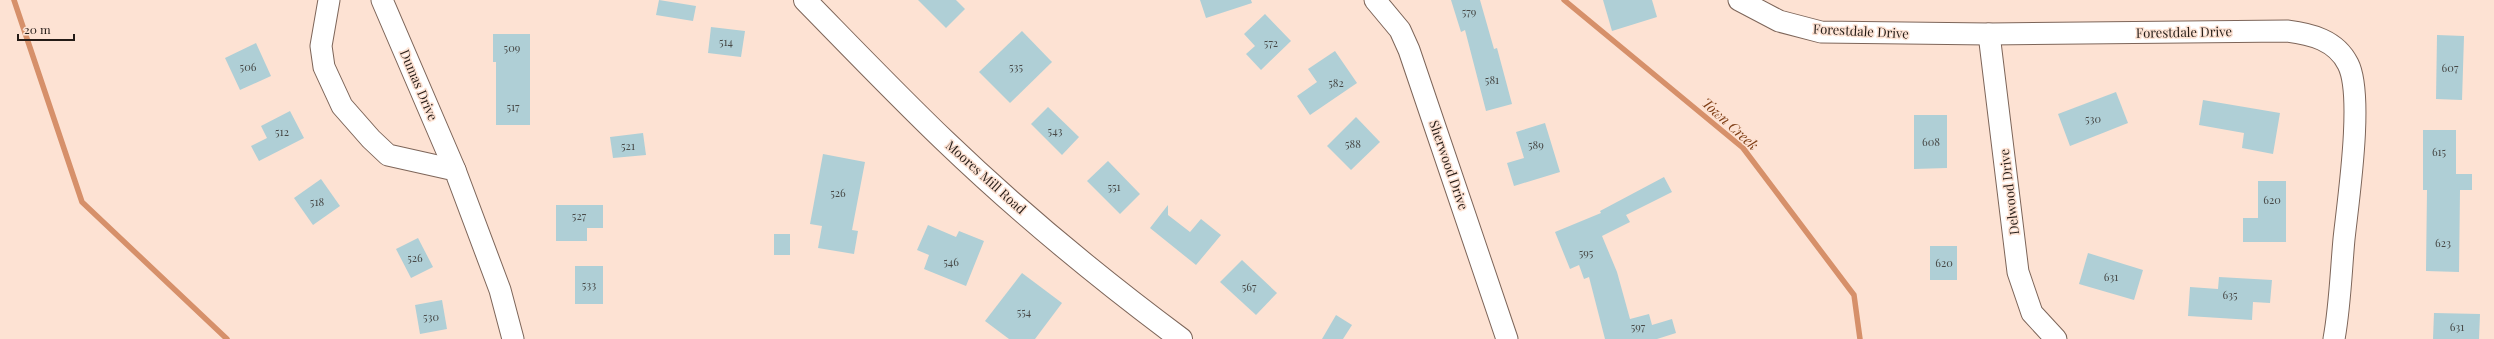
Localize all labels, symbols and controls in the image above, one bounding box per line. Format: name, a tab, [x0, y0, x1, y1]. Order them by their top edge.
house number: 579	[1462, 4, 1477, 19]
scale bar	[18, 16, 74, 42]
street label: Forestdale Drive	[1813, 20, 1910, 42]
text: 20 m	[24, 21, 51, 37]
street label: Forestdale Drive	[2136, 22, 2233, 41]
house number: 514	[719, 34, 734, 49]
house number: 572	[1264, 35, 1278, 50]
house number: 509	[504, 40, 521, 55]
street label: Dumas Drive	[397, 47, 442, 123]
house number: 506	[240, 59, 257, 74]
house number: 535	[1009, 59, 1023, 74]
house number: 607	[2442, 60, 2459, 75]
house number: 581	[1485, 72, 1499, 87]
house number: 582	[1328, 75, 1344, 90]
water label: Town Creek	[1698, 93, 1763, 154]
house number: 517	[506, 99, 520, 114]
house number: 530	[2085, 111, 2101, 126]
street label: Sherwood Drive	[1426, 118, 1473, 212]
house number: 543	[1048, 123, 1062, 138]
house number: 512	[275, 124, 289, 139]
house number: 608	[1922, 134, 1940, 149]
street label: Moores Mill Road	[943, 136, 1030, 217]
house number: 588	[1345, 136, 1361, 151]
house number: 589	[1528, 137, 1544, 152]
house number: 521	[621, 138, 635, 153]
house number: 615	[2432, 144, 2447, 159]
street label: Delwood Drive	[1995, 148, 2022, 236]
house number: 551	[1107, 179, 1121, 194]
house number: 526	[830, 185, 846, 200]
house number: 620	[2263, 192, 2281, 207]
house number: 518	[310, 194, 324, 209]
house number: 527	[572, 208, 587, 223]
house number: 623	[2435, 235, 2451, 250]
house number: 595	[1579, 245, 1594, 260]
house number: 526	[407, 250, 423, 265]
house number: 546	[943, 254, 959, 269]
house number: 620	[1935, 255, 1953, 270]
house number: 631	[2104, 269, 2118, 284]
house number: 533	[582, 277, 596, 292]
house number: 567	[1242, 279, 1257, 294]
house number: 635	[2222, 287, 2238, 302]
house number: 554	[1017, 304, 1032, 319]
house number: 530	[423, 309, 439, 324]
house number: 597	[1631, 319, 1646, 334]
house number: 631	[2450, 319, 2464, 334]

